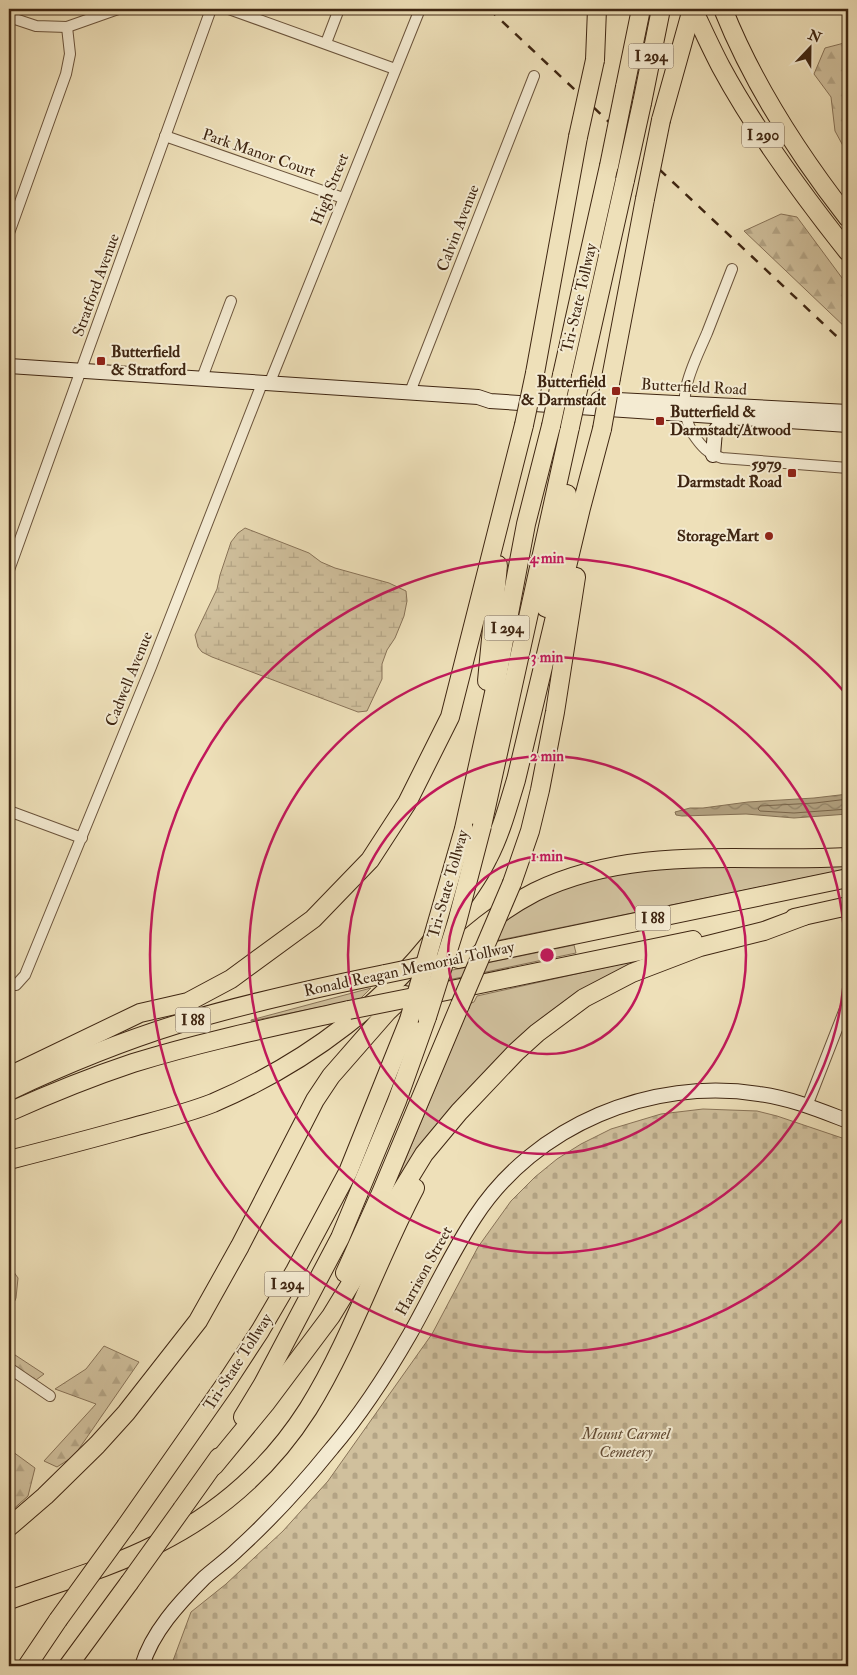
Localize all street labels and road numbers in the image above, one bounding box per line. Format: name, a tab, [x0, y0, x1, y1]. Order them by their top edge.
road number: I 294	[628, 44, 674, 68]
road number: I 290	[742, 122, 784, 148]
street label: Park Manor Court	[200, 124, 318, 182]
street label: High Street	[307, 150, 353, 228]
street label: Calvin Avenue	[432, 181, 484, 274]
street label: Stratford Avenue	[68, 231, 124, 339]
street label: Tri-State Tollway	[557, 240, 602, 355]
street label: Butterfield Road	[641, 374, 748, 400]
road number: I 294	[484, 616, 530, 640]
street label: Cadwell Avenue	[101, 628, 157, 729]
street label: Tri-State Tollway	[423, 827, 473, 941]
road number: I 88	[636, 906, 670, 930]
street label: Ronald Reagan Memorial Tollway	[302, 937, 517, 1001]
road number: I 88	[176, 1008, 210, 1032]
street label: Harrison Street	[391, 1223, 457, 1319]
road number: I 294	[264, 1272, 310, 1296]
street label: Tri-State Tollway	[199, 1309, 277, 1414]

